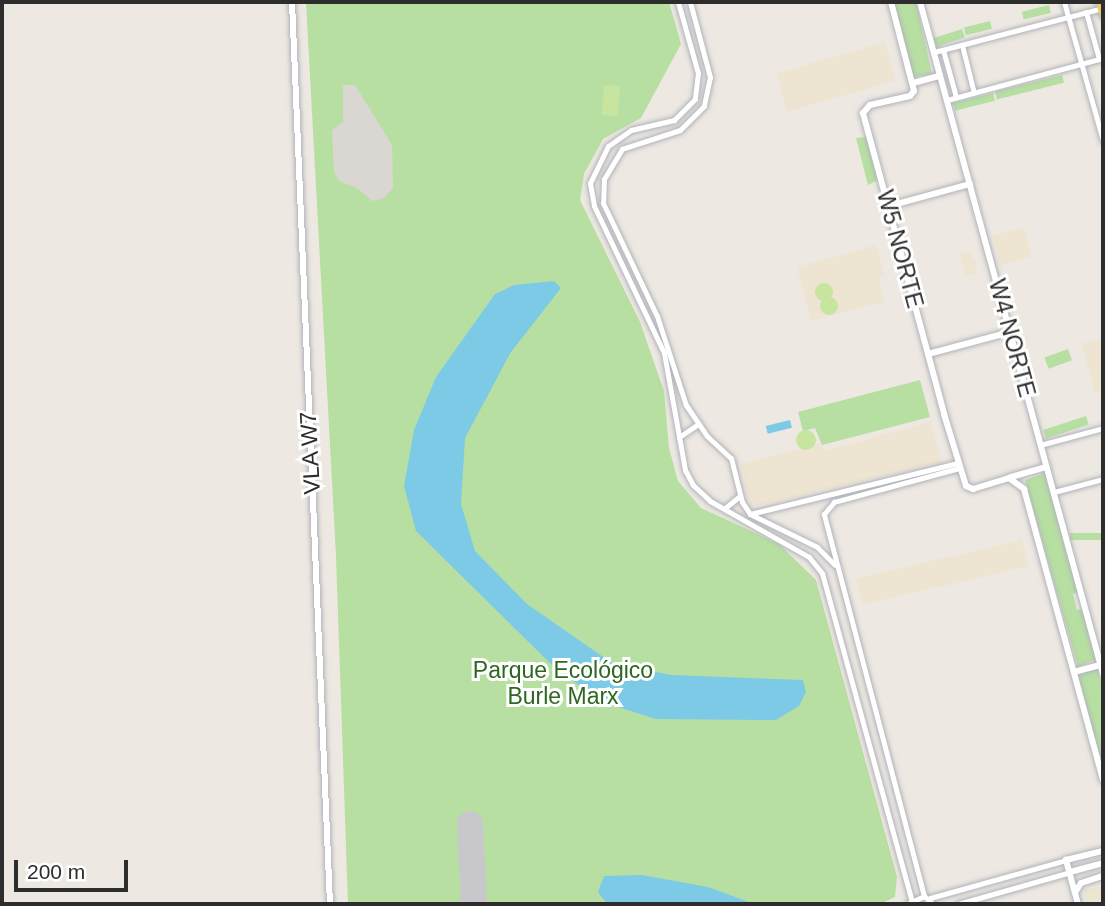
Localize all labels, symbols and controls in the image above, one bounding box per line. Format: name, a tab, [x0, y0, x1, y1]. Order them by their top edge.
street label: W5 NORTE	[871, 187, 929, 311]
street label: W4 NORTE	[983, 276, 1041, 400]
street label: VLA W7	[294, 410, 326, 496]
park label: Parque Ecológico Burle Marx	[473, 656, 653, 710]
scale bar	[18, 846, 131, 890]
text: 200 m	[27, 860, 85, 883]

